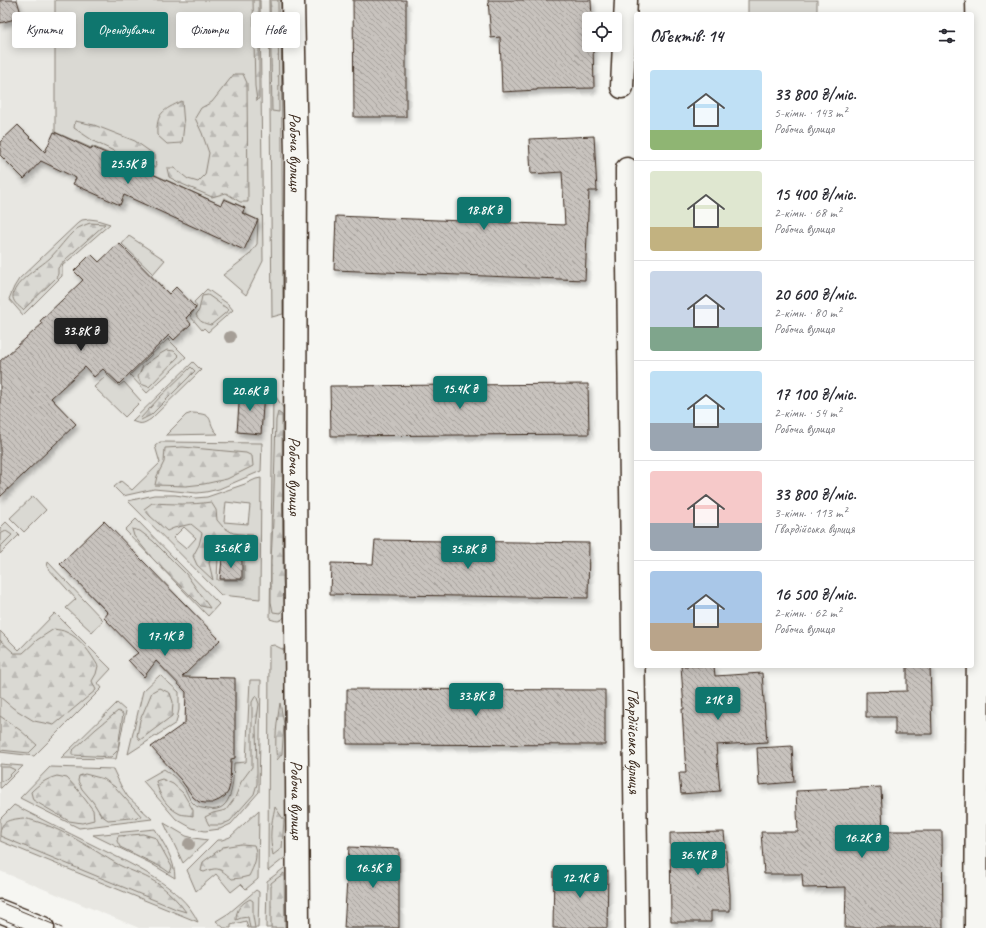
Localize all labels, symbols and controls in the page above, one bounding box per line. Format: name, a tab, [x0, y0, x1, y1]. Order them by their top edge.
chip: Купити	[12, 12, 76, 48]
chip: Орендувати	[84, 12, 168, 48]
chip: Фільтри	[176, 12, 243, 48]
chip: Нове	[251, 12, 300, 48]
map controls	[582, 12, 622, 52]
button: locate	[582, 12, 622, 52]
icon: filters	[936, 25, 958, 47]
text: Об’єктів: 14	[650, 26, 723, 47]
text: 33 800 ₴/міс.	[774, 84, 856, 105]
icon: home	[682, 86, 730, 134]
text: 5-кімн. · 143 m²	[774, 105, 847, 121]
street label: Робоча вулиця	[284, 112, 306, 193]
text: Робоча вулиця	[774, 121, 834, 137]
pin: 25.5K ₴	[91, 151, 165, 185]
text: 25.5K ₴	[110, 156, 146, 172]
text: 15 400 ₴/міс.	[774, 184, 856, 205]
icon: home	[682, 187, 730, 235]
pin: 18.8K ₴	[447, 197, 521, 231]
text: 18.8K ₴	[466, 202, 502, 218]
text: 2-кімн. · 68 m²	[774, 205, 841, 221]
text: Робоча вулиця	[774, 221, 834, 237]
text: 20 600 ₴/міс.	[774, 284, 856, 305]
icon: home	[682, 287, 730, 335]
text: 2-кімн. · 80 m²	[774, 305, 841, 321]
pin: 33.8K ₴	[44, 318, 118, 352]
text: Робоча вулиця	[774, 321, 834, 337]
text: 33.8K ₴	[63, 323, 99, 339]
pin: 15.4K ₴	[423, 376, 497, 410]
pin: 20.6K ₴	[213, 378, 287, 412]
text: 15.4K ₴	[442, 381, 478, 397]
text: 20.6K ₴	[232, 383, 268, 399]
text: 17 100 ₴/міс.	[774, 384, 856, 405]
icon: home	[682, 387, 730, 435]
text: 2-кімн. · 54 m²	[774, 405, 841, 421]
text: Робоча вулиця	[774, 421, 834, 437]
street label: Робоча вулиця	[284, 436, 305, 517]
text: 33 800 ₴/міс.	[774, 484, 856, 505]
icon: home	[682, 487, 730, 535]
text: 3-кімн. · 113 m²	[774, 505, 847, 521]
text: Гвардійська вулиця	[774, 521, 855, 537]
pin: 35.6K ₴	[194, 535, 268, 569]
pin: 35.8K ₴	[431, 536, 505, 570]
text: 35.6K ₴	[213, 540, 249, 556]
text: 35.8K ₴	[450, 541, 486, 557]
text: 16 500 ₴/міс.	[774, 584, 856, 605]
icon: home	[682, 587, 730, 635]
text: 2-кімн. · 62 m²	[774, 605, 841, 621]
text: Робоча вулиця	[774, 621, 834, 637]
pin: 17.1K ₴	[128, 623, 202, 657]
text: 17.1K ₴	[147, 628, 183, 644]
pin: 33.8K ₴	[439, 683, 513, 717]
pin: 21K ₴	[690, 687, 746, 721]
text: 33.8K ₴	[458, 688, 494, 704]
street label: Гвардійська вулиця	[623, 688, 645, 795]
text: 21K ₴	[704, 692, 732, 708]
street label: Робоча вулиця	[286, 760, 307, 841]
pin: 16.2K ₴	[825, 825, 899, 859]
text: 16.2K ₴	[844, 830, 880, 846]
pin: 36.9K ₴	[661, 842, 735, 876]
text: 36.9K ₴	[680, 847, 716, 863]
pin: 16.5K ₴	[336, 855, 410, 889]
text: 16.5K ₴	[355, 860, 391, 876]
pin: 12.1K ₴	[543, 865, 617, 899]
text: 12.1K ₴	[562, 870, 598, 886]

